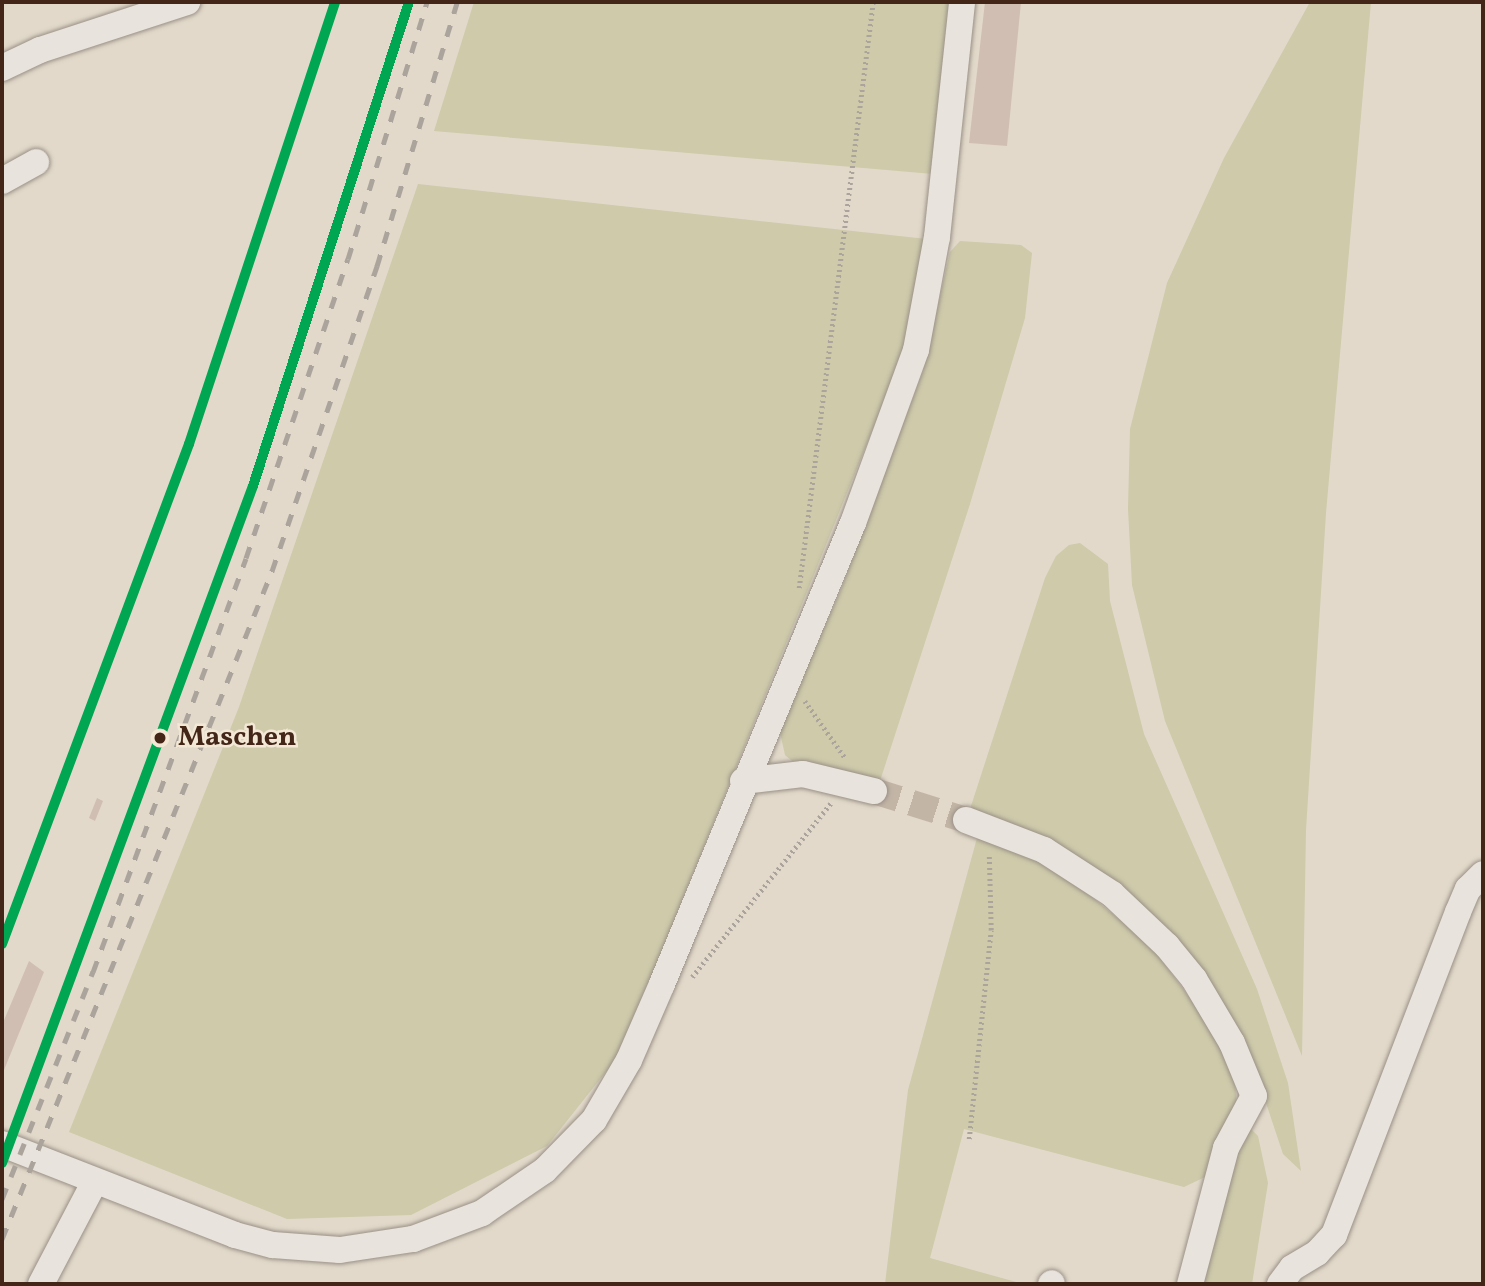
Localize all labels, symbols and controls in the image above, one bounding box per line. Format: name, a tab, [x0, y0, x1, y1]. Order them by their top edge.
place label: Maschen	[178, 721, 297, 755]
marker: Maschen	[149, 727, 171, 749]

